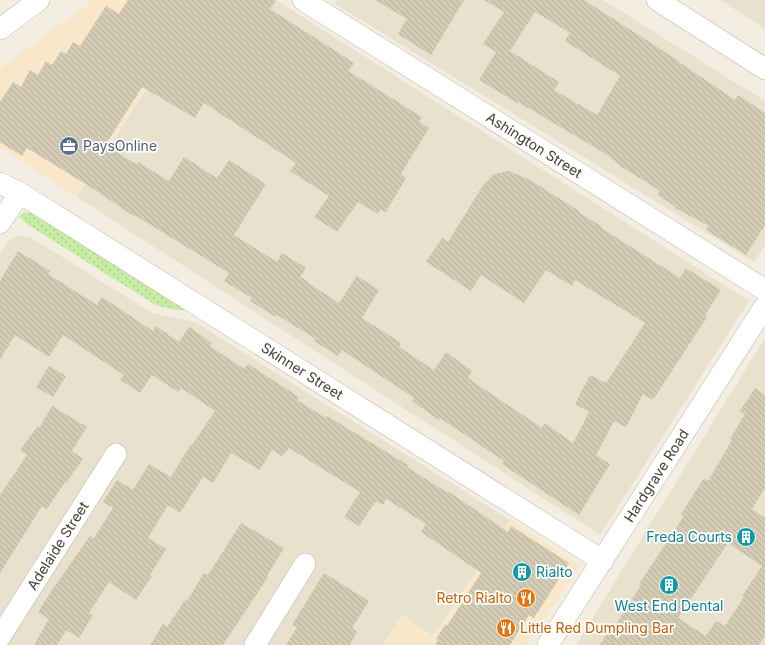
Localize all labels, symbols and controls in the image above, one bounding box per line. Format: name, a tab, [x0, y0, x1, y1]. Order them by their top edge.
street label: Ashington Street	[483, 108, 586, 181]
office icon: PaysOnline	[58, 135, 80, 157]
place label: PaysOnline	[83, 137, 157, 154]
street label: Skinner Street	[258, 339, 347, 403]
street label: Hardgrave Road	[620, 426, 692, 525]
street label: Adelaide Street	[23, 498, 92, 593]
building icon: Freda Courts	[735, 526, 757, 548]
place label: Freda Courts	[646, 528, 732, 545]
building icon: Rialto	[511, 561, 533, 583]
place label: Rialto	[536, 563, 573, 580]
building icon: West End Dental	[658, 574, 680, 596]
restaurant icon: Retro Rialto	[515, 587, 537, 609]
place label: Retro Rialto	[436, 589, 512, 606]
place label: West End Dental	[615, 597, 723, 614]
restaurant icon: Little Red Dumpling Bar	[495, 617, 517, 639]
place label: Little Red Dumpling Bar	[520, 619, 674, 636]

